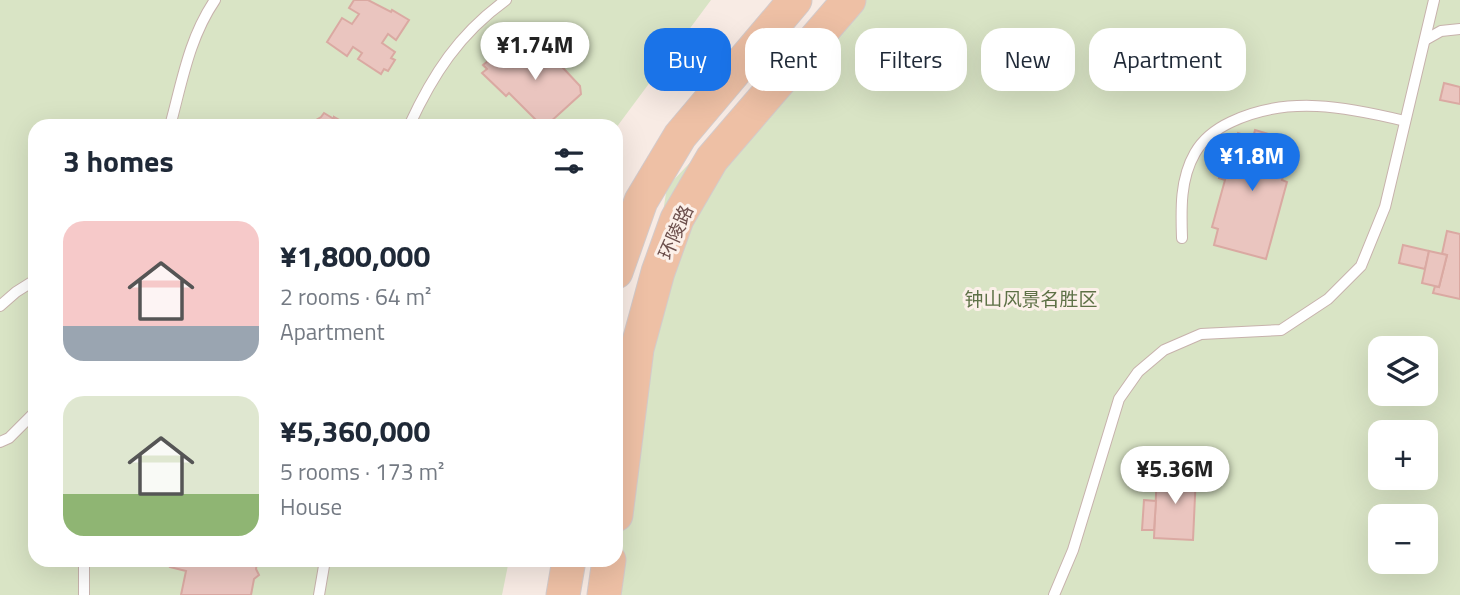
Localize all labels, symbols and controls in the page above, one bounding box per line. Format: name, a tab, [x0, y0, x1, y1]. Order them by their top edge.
pin: ¥1.74M	[478, 22, 592, 82]
text: ¥1.74M	[496, 27, 574, 62]
chip: Buy	[644, 28, 731, 91]
chip: Rent	[745, 28, 841, 91]
chip: Filters	[855, 28, 967, 91]
chip: New	[981, 28, 1075, 91]
chip: Apartment	[1089, 28, 1246, 91]
pin: ¥1.8M	[1203, 134, 1301, 193]
text: 3 homes	[63, 138, 174, 184]
text: ¥1.8M	[1220, 138, 1284, 173]
icon: filters	[550, 142, 588, 180]
street label: 环陵路	[650, 200, 700, 264]
text: ¥1,800,000	[280, 233, 430, 279]
icon: home	[119, 249, 203, 333]
text: 2 rooms · 64 m²	[280, 279, 431, 314]
park label: 钟山风景名胜区	[964, 284, 1098, 313]
text: Apartment	[280, 314, 385, 349]
map controls	[1368, 336, 1438, 574]
button: layers	[1368, 336, 1438, 406]
text: ¥5,360,000	[280, 408, 430, 454]
button: +	[1368, 420, 1438, 490]
icon: home	[119, 424, 203, 508]
pin: ¥5.36M	[1118, 447, 1232, 506]
text: ¥5.36M	[1136, 451, 1214, 486]
text: 5 rooms · 173 m²	[280, 454, 444, 489]
text: House	[280, 489, 342, 524]
button: −	[1368, 504, 1438, 574]

